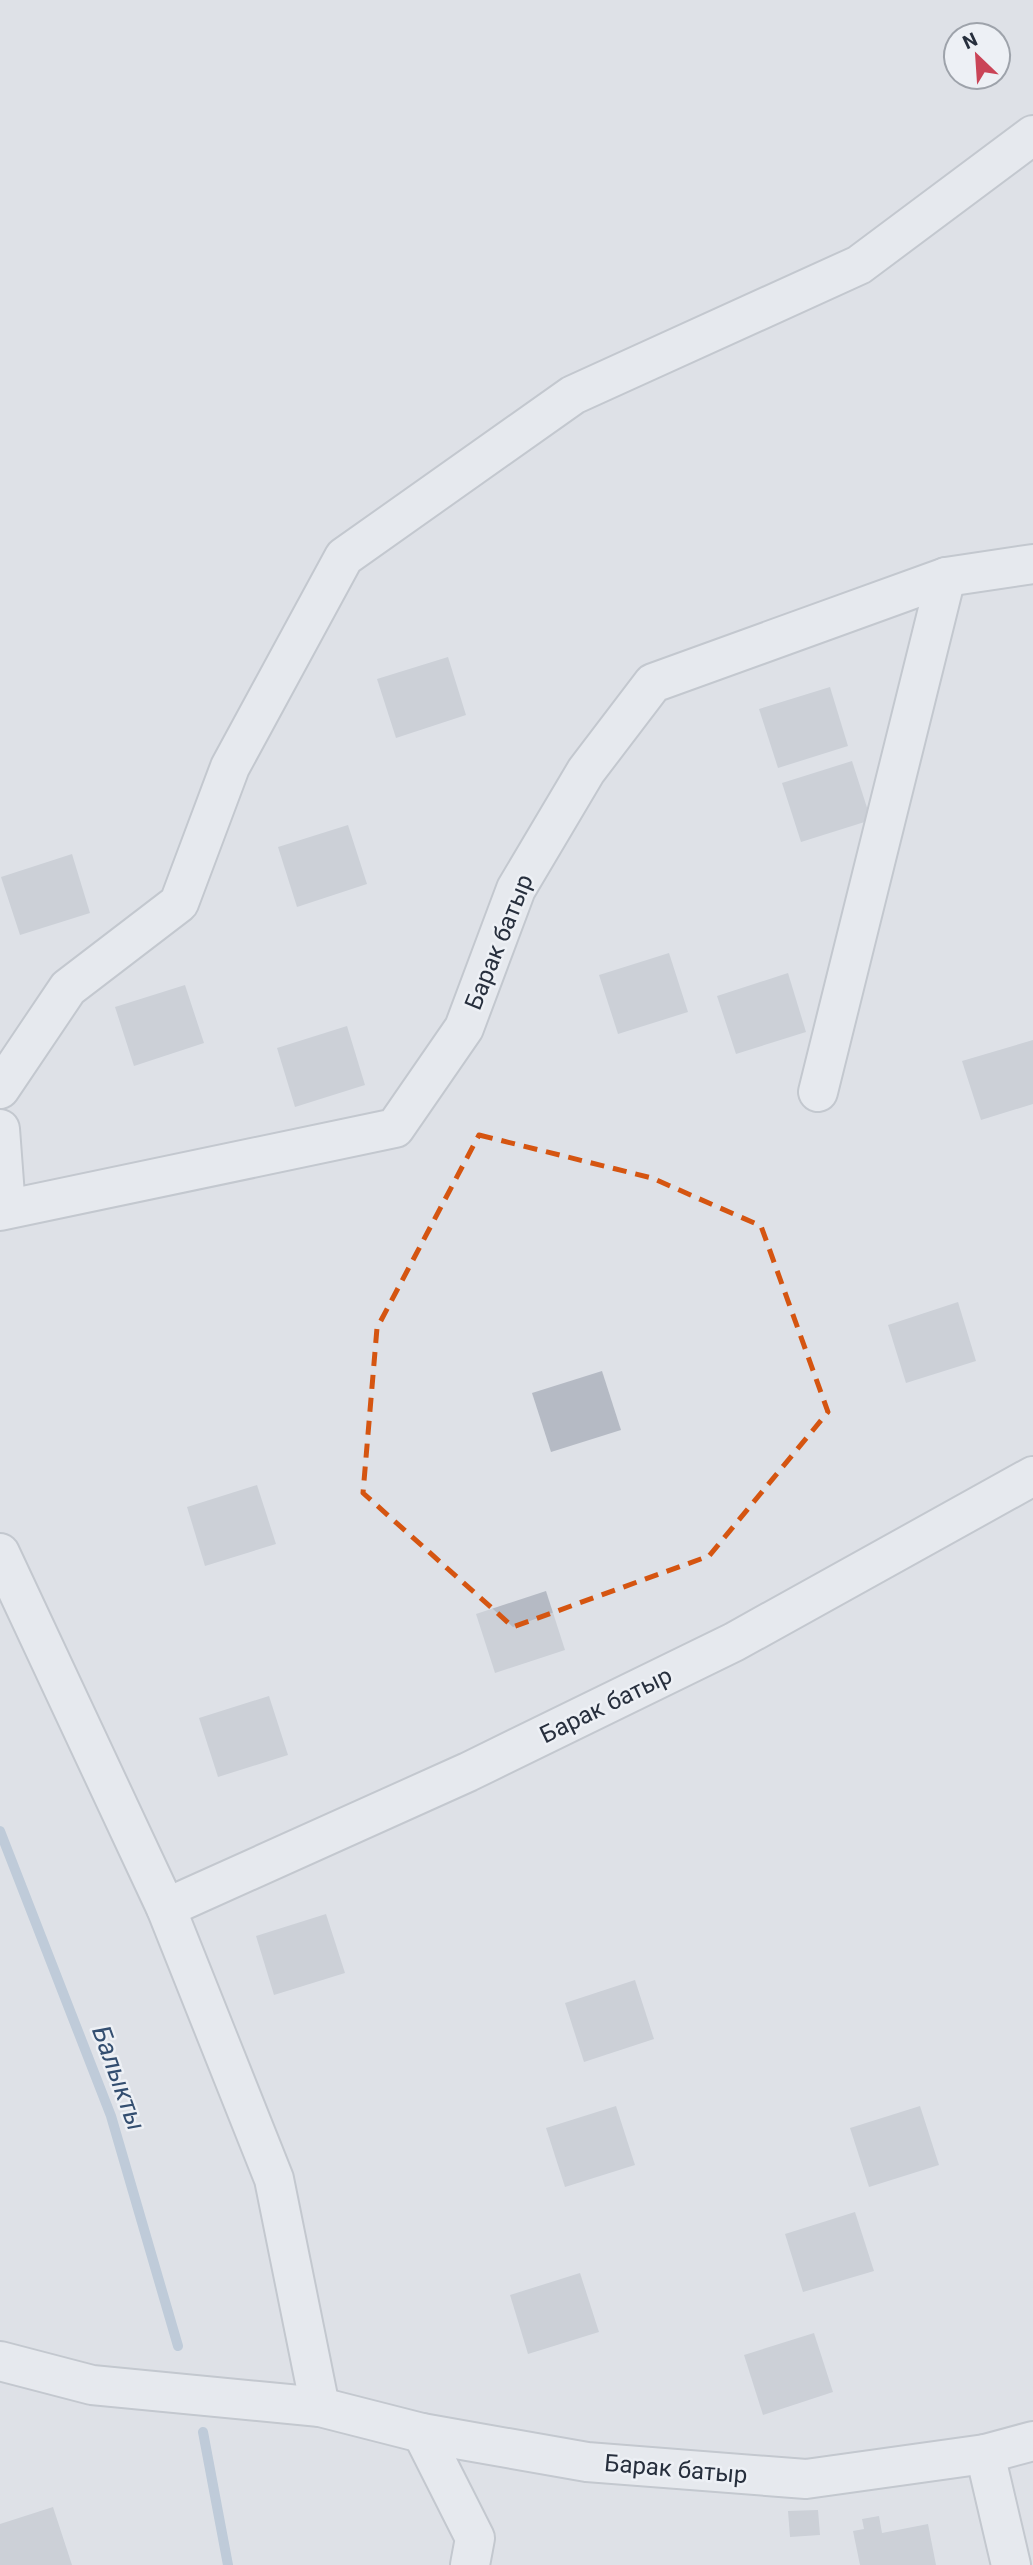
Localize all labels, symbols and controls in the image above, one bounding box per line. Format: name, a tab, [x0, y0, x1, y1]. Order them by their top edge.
north arrow	[942, 21, 1012, 91]
text: N	[959, 28, 981, 54]
street label: Барак батыр	[459, 870, 539, 1014]
street label: Барак батыр	[535, 1661, 677, 1749]
water label: Балыкты	[86, 2021, 152, 2135]
street label: Барак батыр	[603, 2449, 749, 2489]

